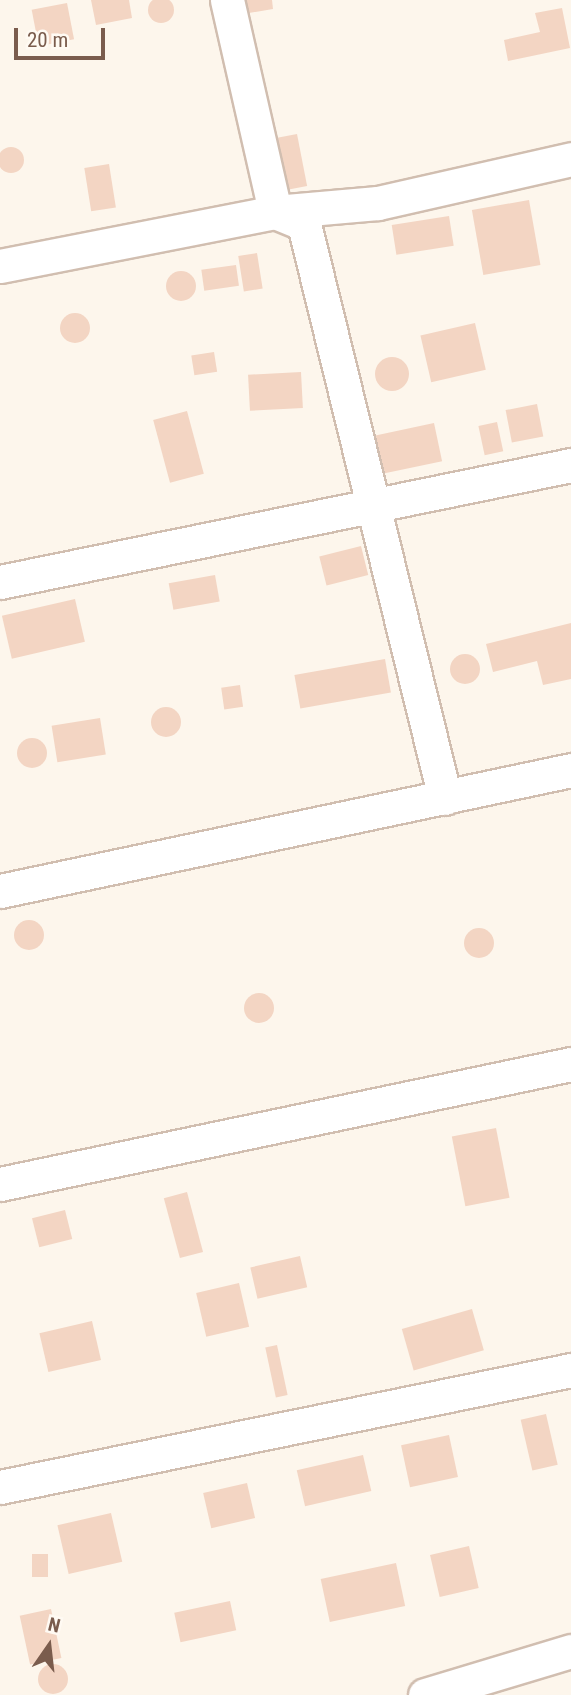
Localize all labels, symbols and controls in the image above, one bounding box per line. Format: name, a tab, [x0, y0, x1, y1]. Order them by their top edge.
scale bar	[18, 14, 108, 58]
text: 20 m	[27, 28, 68, 52]
north arrow	[14, 1611, 84, 1681]
text: N	[46, 1613, 63, 1638]

